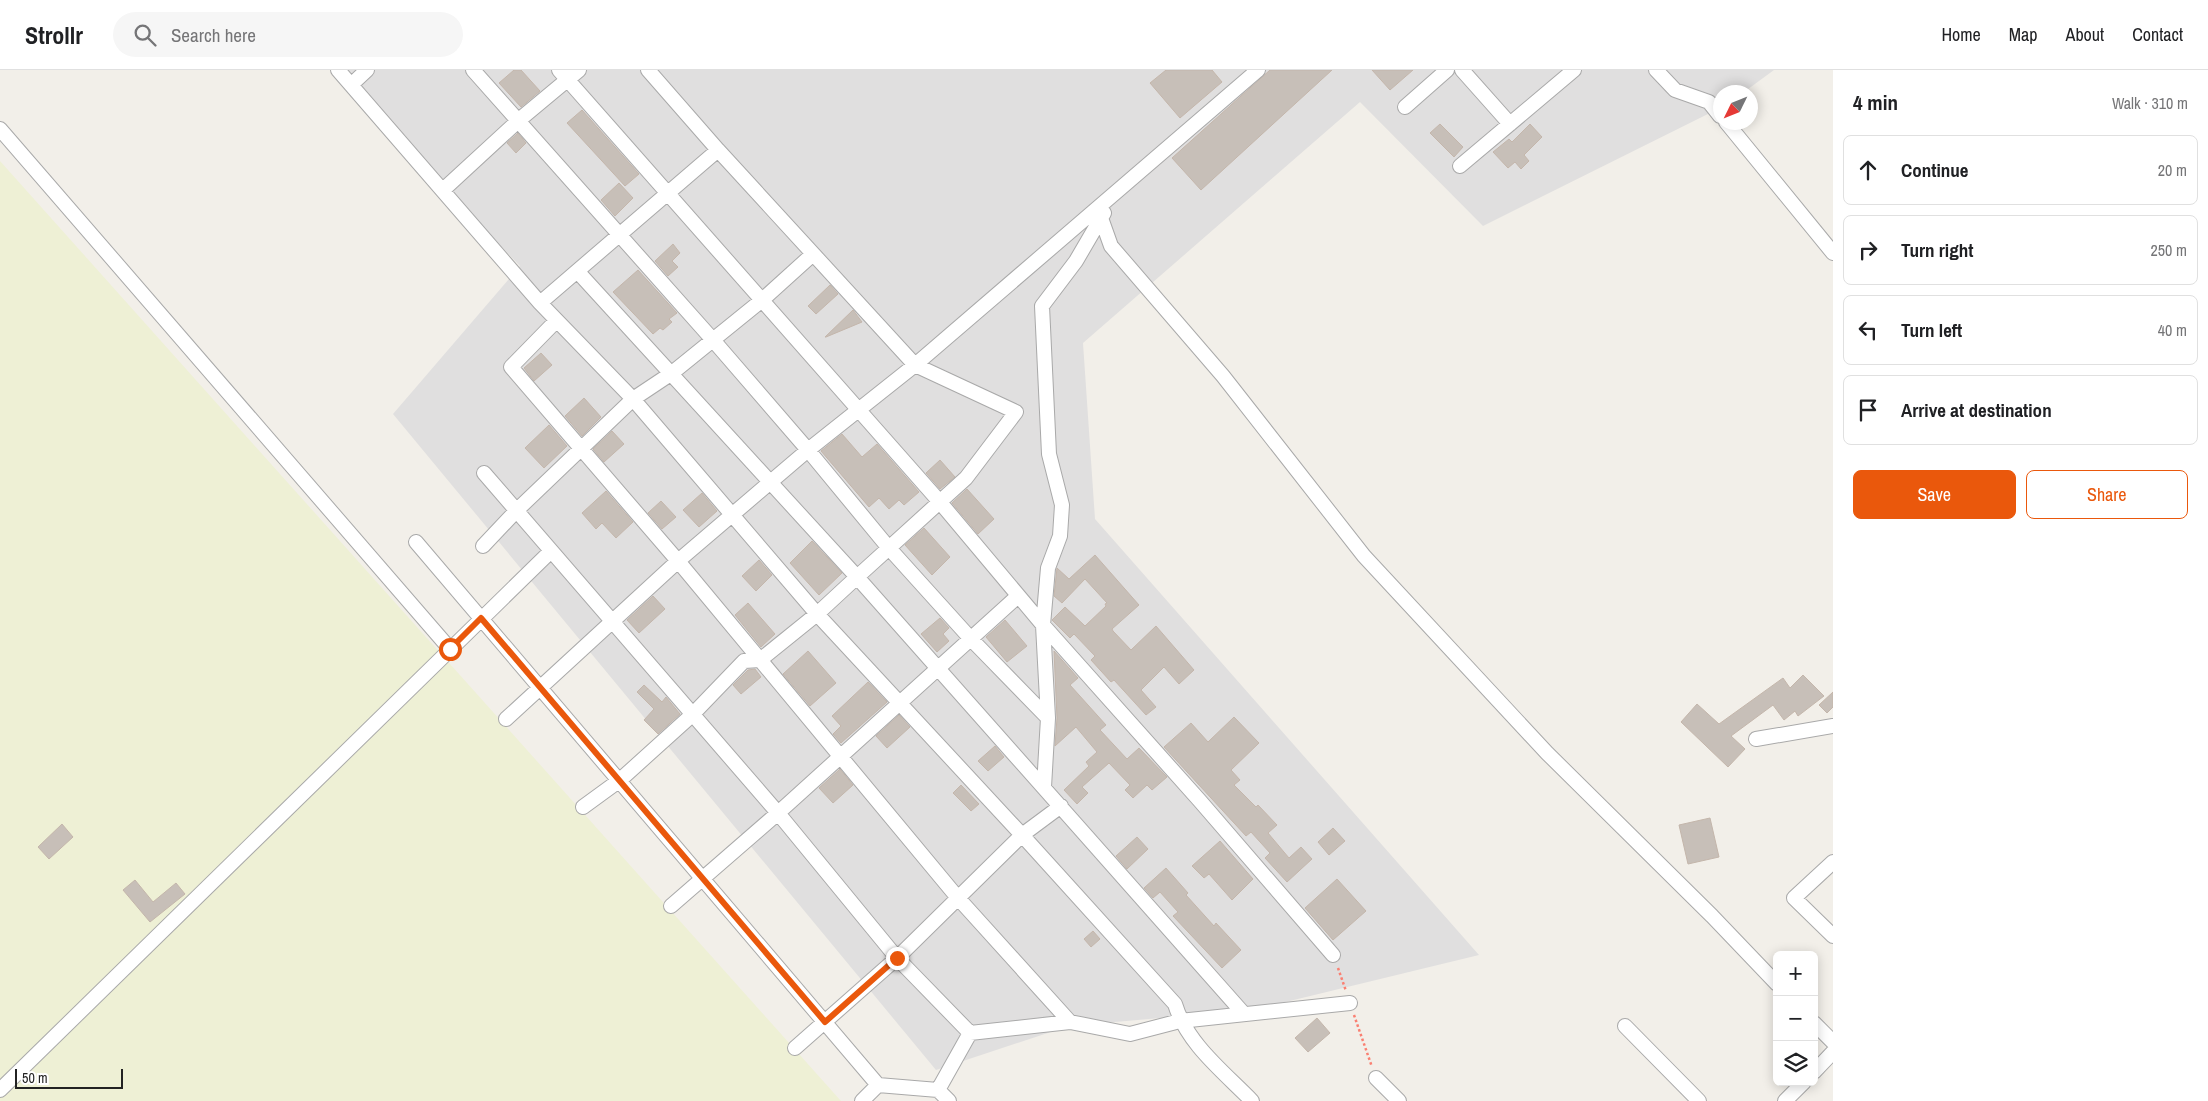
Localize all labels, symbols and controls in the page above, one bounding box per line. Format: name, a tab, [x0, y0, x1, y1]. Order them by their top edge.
search box	[113, 12, 463, 57]
text: Strollr	[25, 19, 83, 51]
icon: search	[131, 21, 159, 49]
text: Search here	[171, 22, 256, 48]
text: Home	[1941, 22, 1981, 47]
text: Map	[2009, 22, 2038, 47]
text: About	[2066, 22, 2104, 47]
text: Contact	[2132, 22, 2183, 47]
north arrow	[1713, 85, 1758, 130]
text: 4 min	[1853, 88, 1898, 117]
text: Walk · 310 m	[2112, 92, 2188, 114]
icon: ahead	[1854, 156, 1882, 184]
text: Continue	[1901, 157, 1969, 183]
text: 20 m	[2158, 159, 2187, 181]
icon: right	[1854, 236, 1882, 264]
text: Turn right	[1901, 237, 1973, 263]
text: 250 m	[2151, 239, 2187, 261]
icon: left	[1854, 316, 1882, 344]
text: Turn left	[1901, 317, 1962, 343]
text: 40 m	[2158, 319, 2187, 341]
icon: arrive	[1854, 396, 1882, 424]
text: Arrive at destination	[1901, 397, 2052, 423]
button: Save	[1853, 470, 2016, 519]
button: Share	[2026, 470, 2188, 519]
route start	[439, 638, 462, 661]
route end	[886, 947, 909, 970]
map controls	[1773, 951, 1818, 1086]
button: +	[1773, 951, 1818, 996]
button: −	[1773, 996, 1818, 1041]
button: layers	[1773, 1041, 1818, 1086]
scale bar	[15, 1066, 122, 1089]
text: 50 m	[22, 1069, 48, 1087]

